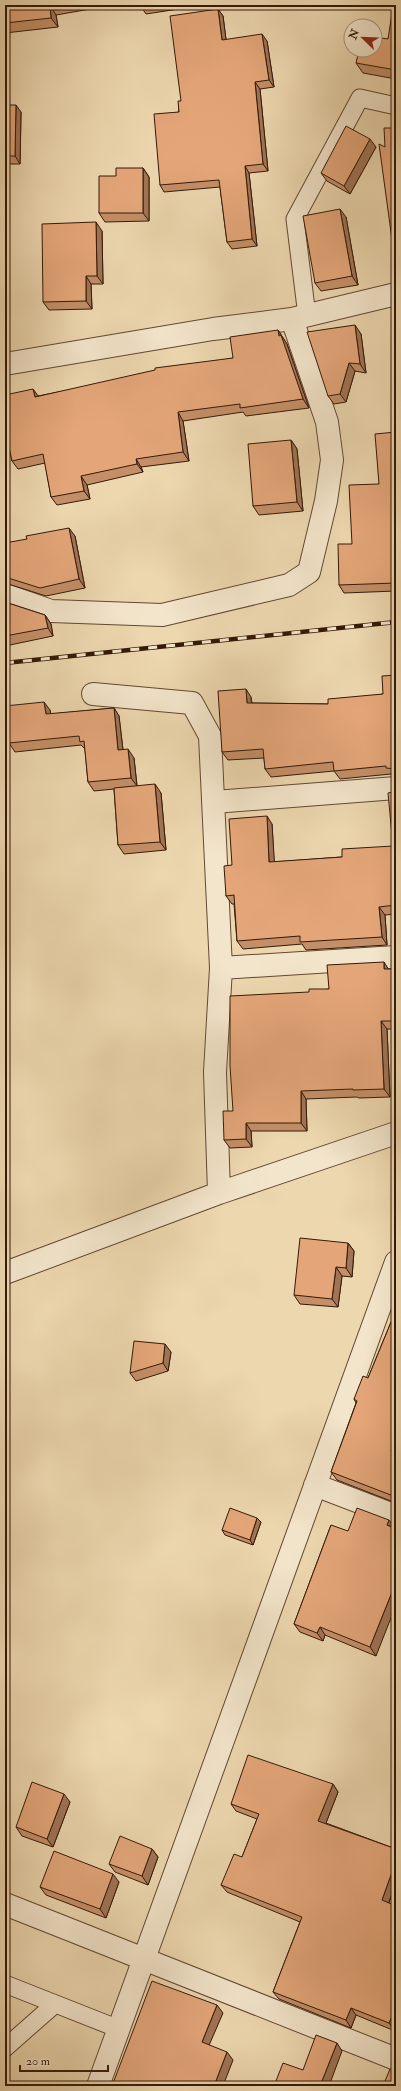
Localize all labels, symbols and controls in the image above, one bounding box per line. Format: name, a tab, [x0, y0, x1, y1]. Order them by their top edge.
north arrow	[343, 18, 383, 58]
text: N	[346, 26, 363, 42]
scale bar	[20, 2047, 108, 2073]
text: 20 m	[26, 2054, 51, 2069]

